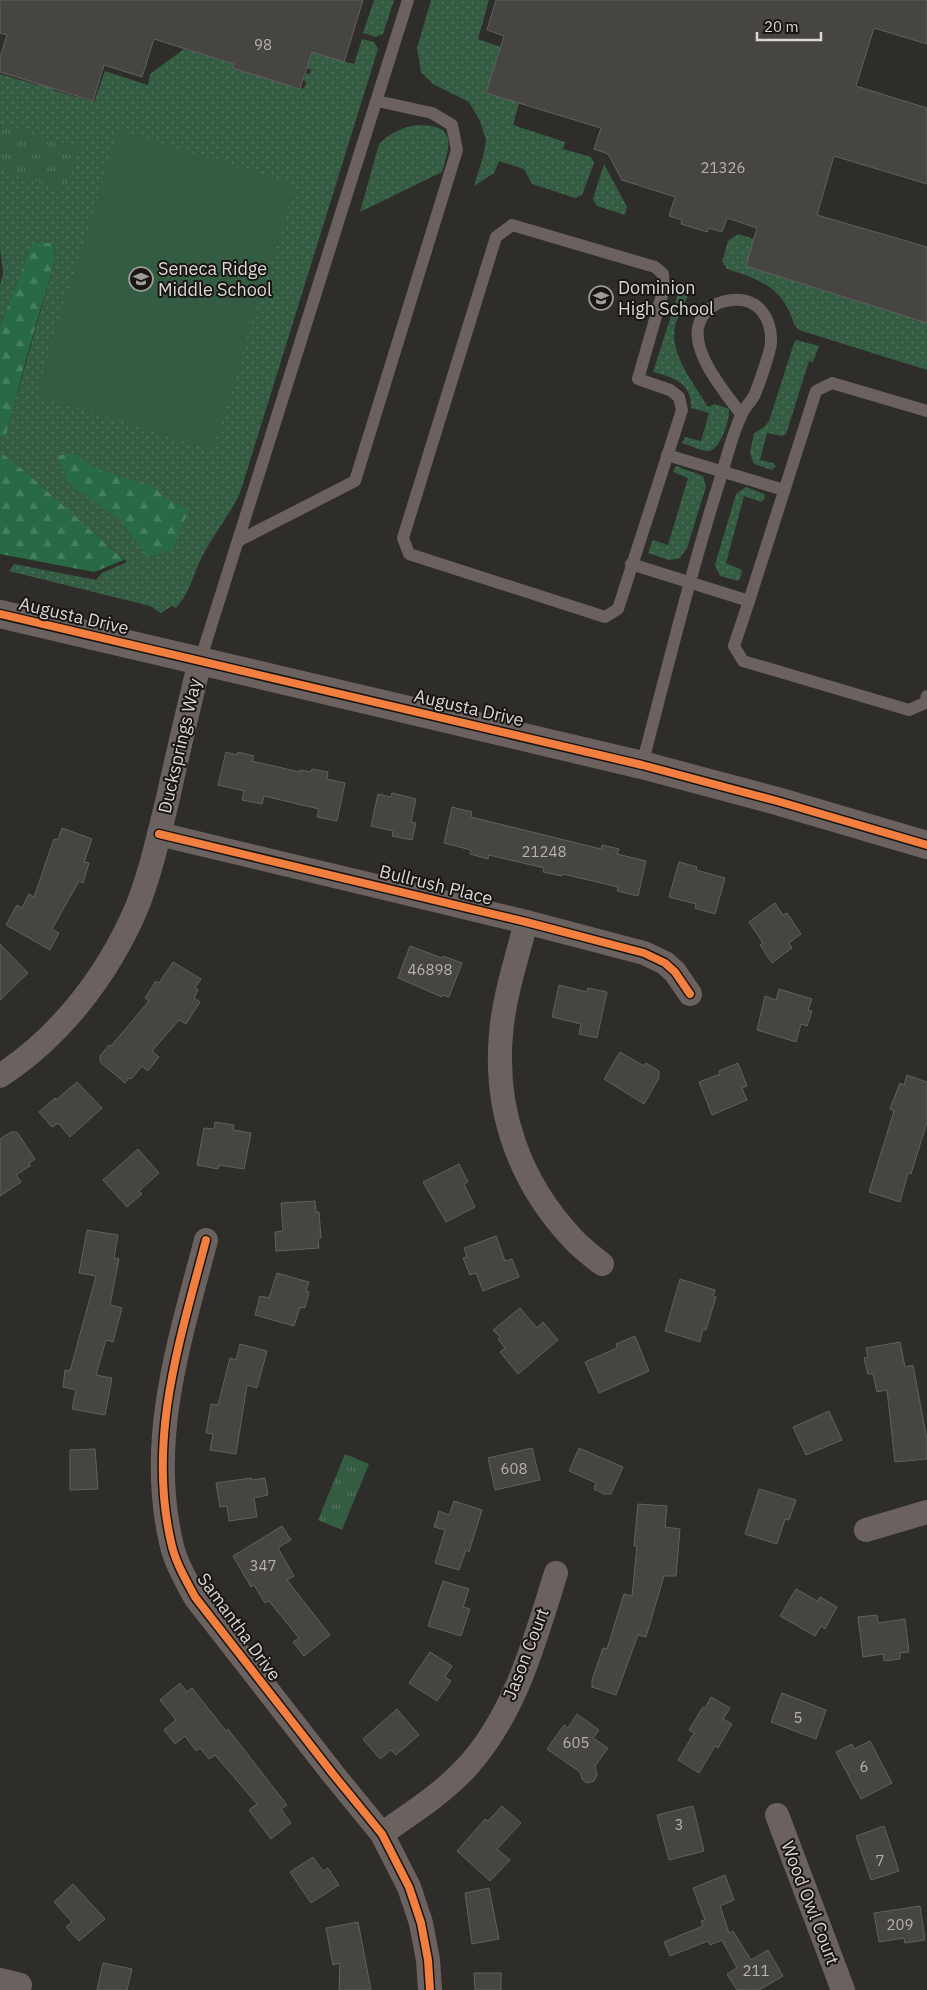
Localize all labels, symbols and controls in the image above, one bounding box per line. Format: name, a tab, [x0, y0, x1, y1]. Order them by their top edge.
scale bar	[757, 10, 821, 42]
text: 20 m	[764, 17, 799, 36]
house number: 98	[254, 35, 272, 54]
house number: 21326	[700, 158, 746, 177]
place label: Seneca Ridge Middle School	[158, 257, 272, 301]
school or university icon: Seneca Ridge Middle School	[128, 266, 154, 292]
place label: Dominion High School	[618, 276, 714, 320]
school or university icon: Dominion High School	[588, 285, 614, 311]
street label: Augusta Drive	[17, 592, 131, 639]
street label: Ducksprings Way	[153, 676, 206, 816]
street label: Augusta Drive	[412, 684, 526, 731]
house number: 21248	[521, 842, 567, 861]
street label: Bullrush Place	[377, 859, 495, 910]
house number: 46898	[407, 960, 453, 979]
house number: 608	[500, 1459, 528, 1478]
house number: 347	[249, 1556, 277, 1575]
street label: Samantha Drive	[193, 1568, 286, 1685]
street label: Jason Court	[497, 1605, 554, 1703]
house number: 5	[793, 1708, 803, 1727]
house number: 605	[562, 1733, 590, 1752]
house number: 6	[859, 1757, 869, 1776]
house number: 3	[674, 1815, 684, 1834]
street label: Wood Owl Court	[776, 1838, 845, 1968]
house number: 7	[875, 1851, 885, 1870]
house number: 209	[886, 1915, 914, 1934]
house number: 211	[742, 1961, 770, 1980]

